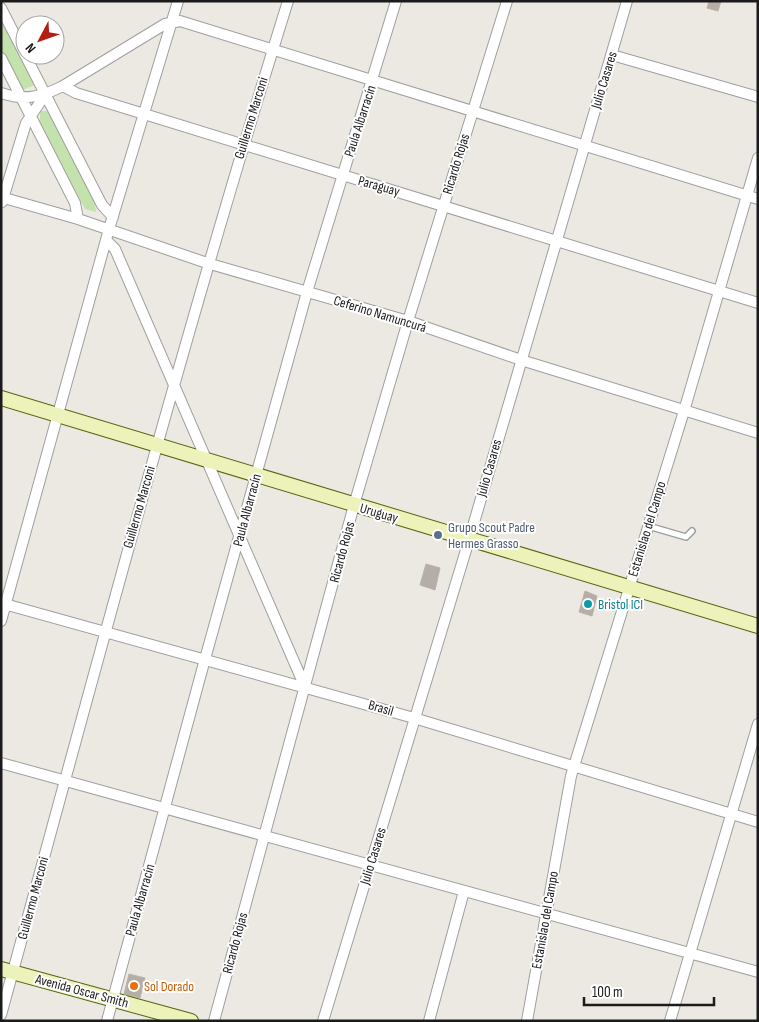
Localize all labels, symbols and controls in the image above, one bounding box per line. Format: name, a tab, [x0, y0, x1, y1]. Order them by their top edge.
north arrow	[15, 15, 65, 65]
text: N	[22, 40, 39, 57]
street label: Julio Casares	[587, 49, 621, 112]
street label: Guillermo Marconi	[230, 75, 272, 161]
street label: Paula Albarracín	[340, 83, 380, 159]
street label: Ricardo Rojas	[439, 132, 473, 196]
street label: Paraguay	[356, 172, 402, 200]
street label: Ceferino Namuncurá	[331, 292, 429, 336]
street label: Julio Casares	[472, 437, 505, 500]
street label: Guillermo Marconi	[119, 464, 159, 550]
street label: Paula Albarracín	[229, 472, 265, 548]
street label: Estanislao del Campo	[624, 479, 670, 579]
street label: Uruguay	[358, 499, 401, 527]
place label: Grupo Scout Padre Hermes Grasso	[448, 519, 535, 552]
street label: Ricardo Rojas	[326, 520, 358, 584]
marker: Grupo Scout Padre Hermes Grasso	[432, 529, 444, 541]
place label: Bristol ICI	[598, 596, 643, 613]
marker: Bristol ICI	[582, 598, 594, 610]
street label: Brasil	[366, 696, 396, 720]
street label: Julio Casares	[356, 825, 390, 888]
street label: Guillermo Marconi	[14, 855, 52, 941]
street label: Paula Albarracín	[122, 862, 158, 938]
street label: Estanislao del Campo	[528, 870, 562, 970]
street label: Ricardo Rojas	[219, 911, 251, 975]
street label: Avenida Oscar Smith	[33, 970, 130, 1012]
scale bar	[584, 974, 714, 1006]
place label: Sol Dorado	[144, 978, 194, 995]
marker: Sol Dorado	[128, 980, 140, 992]
text: 100 m	[592, 983, 623, 1002]

